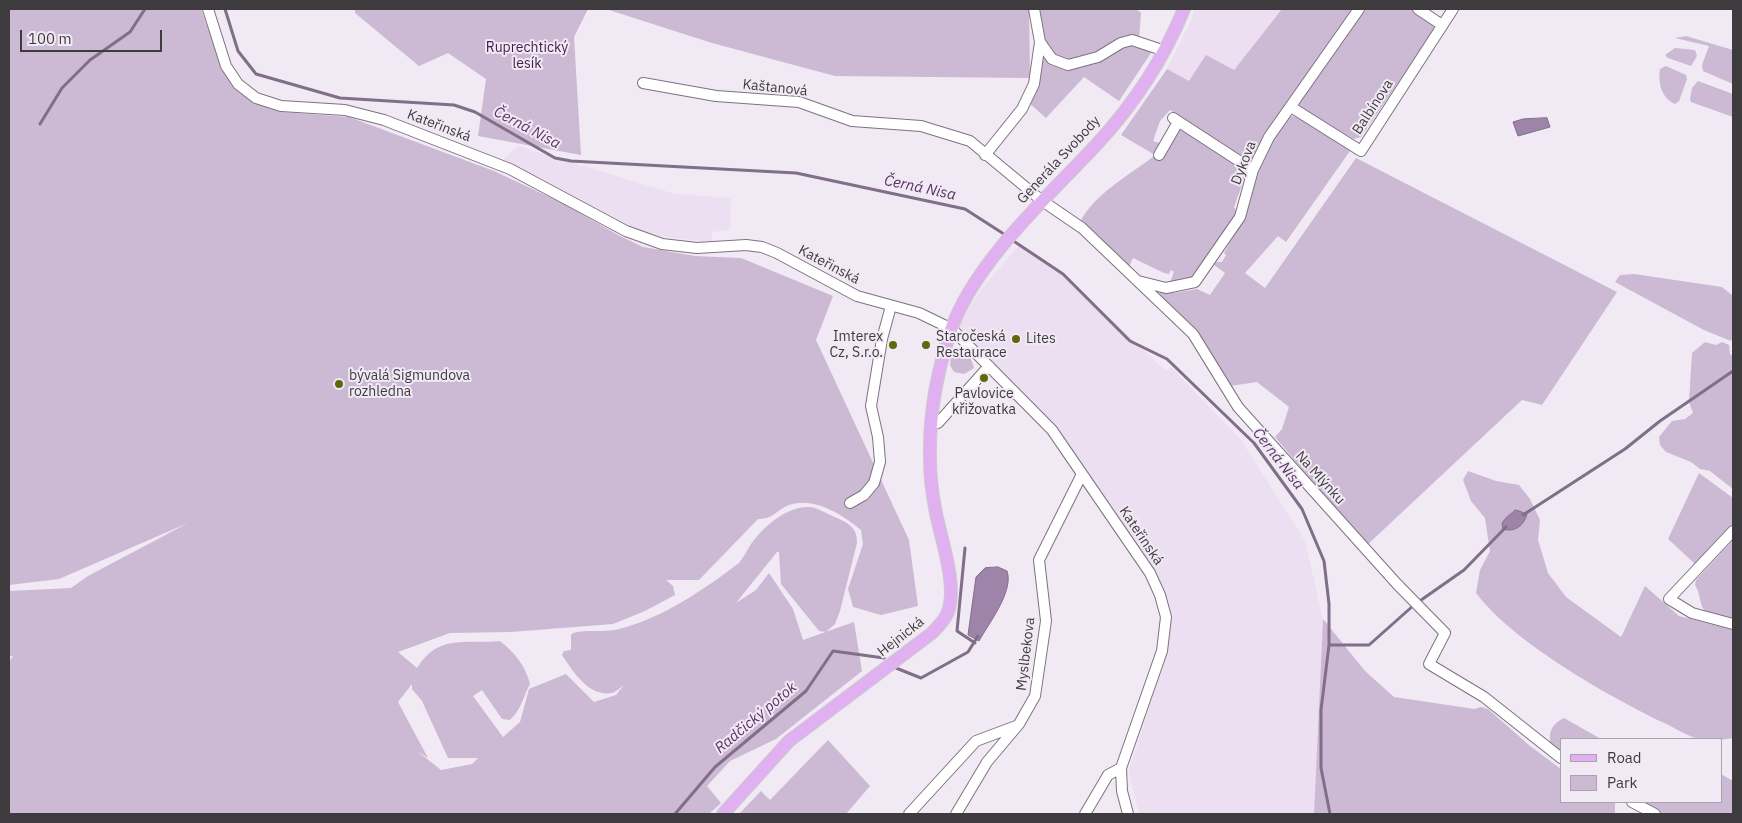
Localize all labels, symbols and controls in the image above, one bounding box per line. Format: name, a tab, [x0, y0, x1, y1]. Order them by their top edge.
scale bar	[22, 20, 165, 52]
text: 100 m	[28, 29, 72, 48]
park label: Ruprechtický lesík	[486, 40, 568, 72]
street label: Kaštanová	[742, 76, 808, 100]
street label: Balbínova	[1349, 76, 1397, 138]
water label: Černá Nisa	[491, 103, 563, 153]
street label: Kateřinská	[405, 106, 473, 146]
street label: Generála Svobody	[1014, 113, 1104, 207]
street label: Dykova	[1228, 139, 1260, 187]
water label: Černá Nisa	[882, 172, 958, 204]
street label: Kateřinská	[796, 242, 862, 288]
place label: Imterex Cz, S.r.o.	[829, 329, 883, 362]
place label: Staročeská Restaurace	[936, 329, 1007, 362]
place label: Lites	[1026, 331, 1056, 347]
marker: Lites	[1010, 333, 1022, 345]
marker: Imterex Cz, S.r.o.	[887, 339, 899, 351]
marker: Staročeská Restaurace	[920, 339, 932, 351]
place label: bývalá Sigmundova rozhledna	[349, 368, 470, 401]
marker: Pavlovice křižovatka	[978, 372, 990, 384]
marker: bývalá Sigmundova rozhledna	[333, 378, 345, 390]
place label: Pavlovice křižovatka	[952, 386, 1016, 418]
water label: Černá Nisa	[1248, 425, 1308, 493]
street label: Na Mlýnku	[1292, 448, 1348, 508]
street label: Kateřinská	[1115, 504, 1167, 568]
street label: Hejnická	[874, 614, 928, 660]
street label: Myslbekova	[1013, 616, 1039, 692]
water label: Radčický potok	[711, 679, 801, 757]
legend	[1560, 738, 1722, 803]
text: Road	[1607, 748, 1642, 767]
text: Park	[1607, 773, 1637, 792]

